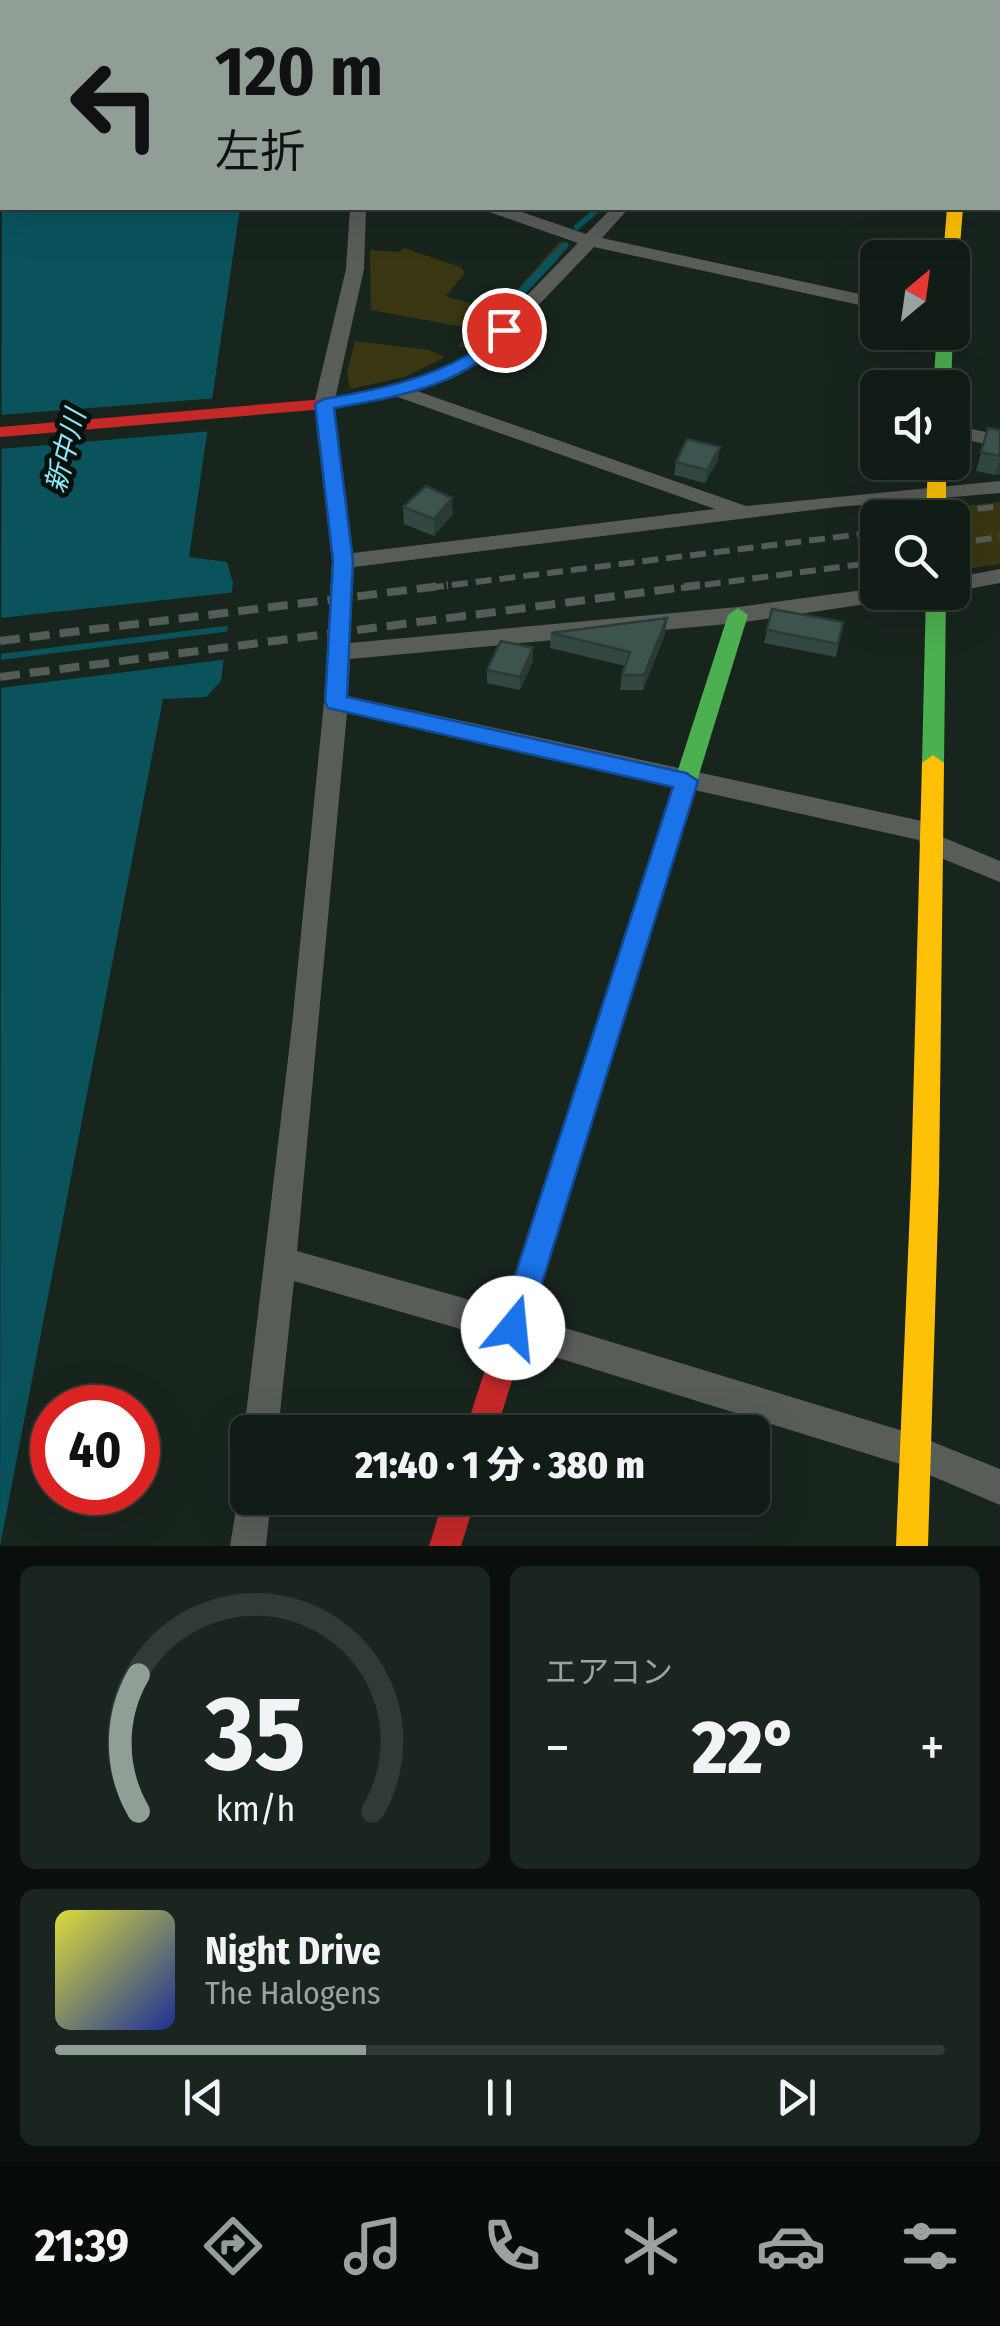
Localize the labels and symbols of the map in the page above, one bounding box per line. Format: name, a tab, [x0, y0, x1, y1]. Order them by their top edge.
north arrow	[860, 240, 970, 350]
pin	[462, 288, 547, 373]
water label: 新中川	[39, 403, 93, 496]
position arrow	[461, 1276, 565, 1380]
speed limit sign: 40	[30, 1385, 160, 1515]

